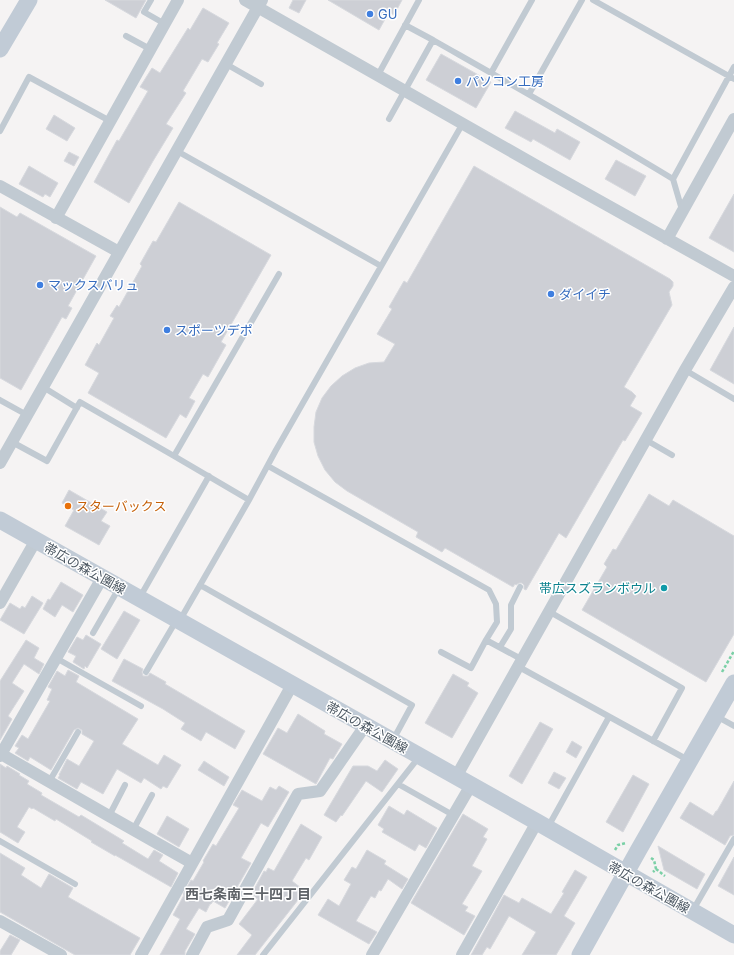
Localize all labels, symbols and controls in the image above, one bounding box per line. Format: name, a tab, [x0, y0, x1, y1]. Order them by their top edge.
place label: GU	[378, 6, 397, 22]
marker: GU	[365, 9, 375, 19]
place label: パソコン工房	[466, 73, 544, 89]
marker: パソコン工房	[453, 76, 463, 86]
place label: マックスバリュ	[48, 277, 139, 293]
marker: マックスバリュ	[35, 280, 45, 290]
place label: ダイイチ	[559, 286, 611, 302]
marker: ダイイチ	[546, 289, 556, 299]
place label: スポーツデポ	[175, 322, 253, 338]
marker: スポーツデポ	[162, 325, 172, 335]
place label: スターバックス	[76, 498, 166, 514]
marker: スターバックス	[63, 501, 73, 511]
street label: 帯広の森公園線	[41, 539, 129, 597]
place label: 帯広スズランボウル	[539, 580, 656, 596]
marker: 帯広スズランボウル	[659, 583, 669, 593]
street label: 帯広の森公園線	[323, 698, 411, 756]
street label: 帯広の森公園線	[605, 858, 693, 916]
district label: 西七条南三十四丁目	[185, 885, 311, 902]

